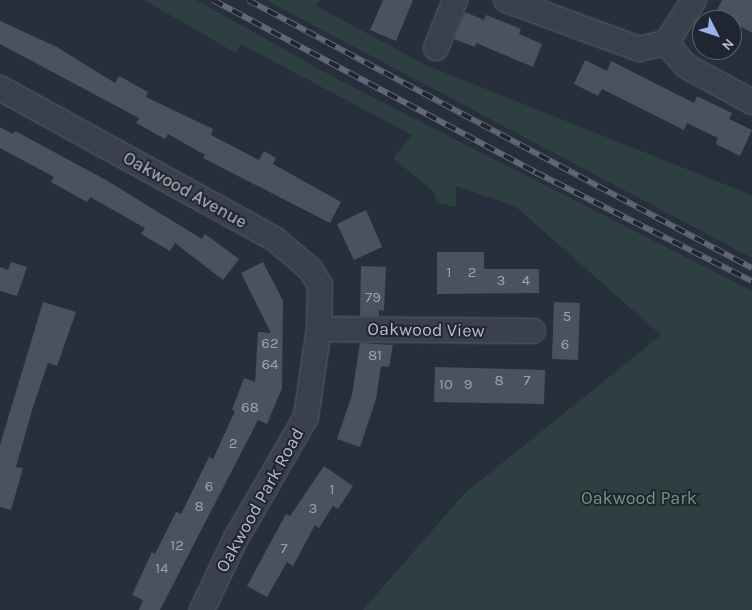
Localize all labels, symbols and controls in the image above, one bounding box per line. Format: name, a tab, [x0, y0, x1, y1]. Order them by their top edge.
north arrow	[692, 10, 742, 60]
text: N	[718, 35, 738, 54]
street label: Oakwood Avenue	[119, 147, 251, 233]
house number: 1	[447, 264, 451, 282]
house number: 2	[468, 264, 476, 282]
house number: 3	[497, 272, 505, 290]
house number: 4	[522, 272, 530, 290]
house number: 79	[365, 289, 381, 307]
house number: 5	[563, 308, 571, 326]
street label: Oakwood View	[367, 318, 485, 342]
house number: 62	[261, 335, 279, 353]
house number: 6	[561, 336, 569, 354]
house number: 81	[368, 347, 382, 365]
house number: 64	[262, 356, 278, 374]
house number: 8	[494, 372, 504, 390]
house number: 7	[523, 372, 531, 390]
house number: 10	[439, 376, 453, 394]
house number: 9	[464, 376, 472, 394]
house number: 68	[241, 399, 259, 417]
street label: Oakwood Park Road	[211, 424, 309, 576]
house number: 2	[229, 435, 237, 453]
house number: 6	[205, 478, 213, 496]
house number: 1	[330, 481, 334, 499]
park label: Oakwood Park	[581, 487, 697, 509]
house number: 8	[194, 498, 204, 516]
house number: 3	[309, 500, 317, 518]
house number: 12	[170, 537, 184, 555]
house number: 7	[280, 540, 288, 558]
house number: 14	[155, 560, 169, 578]

